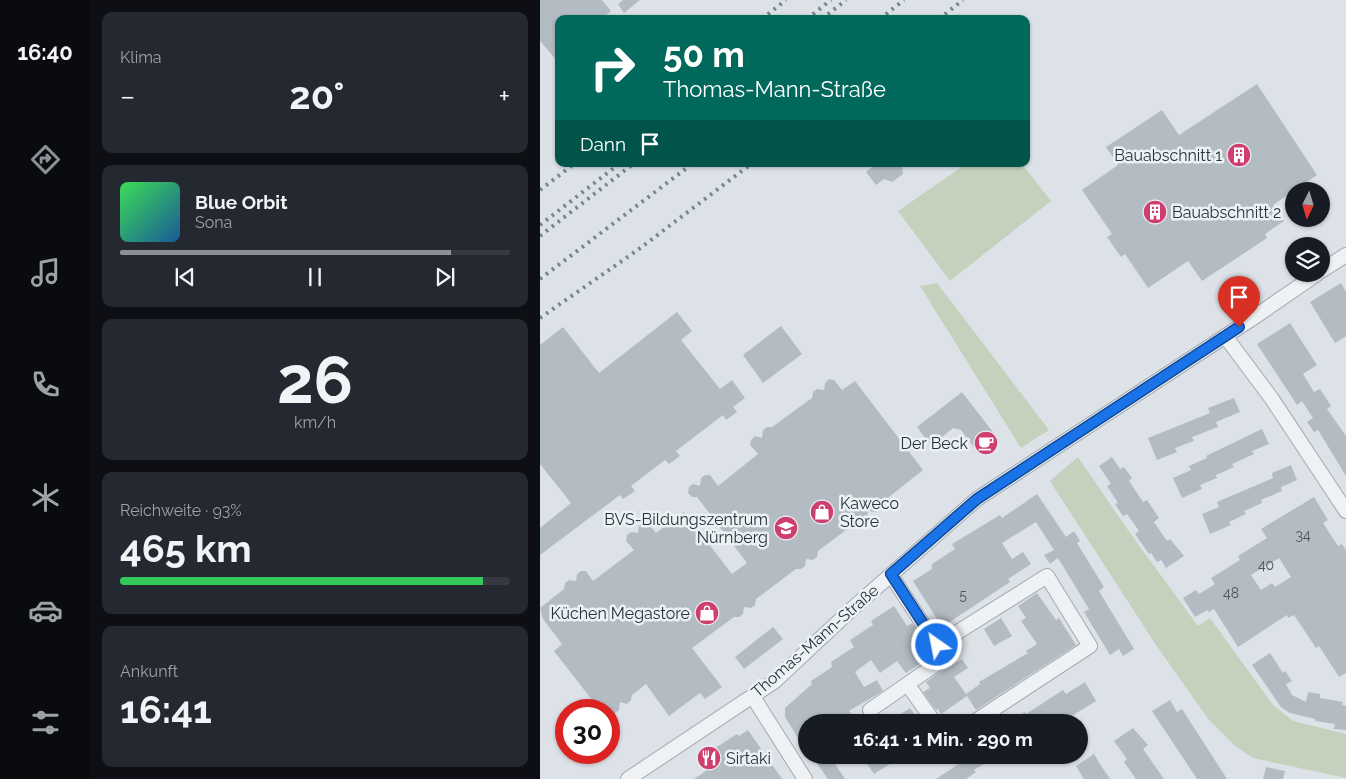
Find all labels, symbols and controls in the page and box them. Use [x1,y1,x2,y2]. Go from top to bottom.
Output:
text: 50 m [663,34,745,75]
icon: right [580,35,645,100]
text: 16:40 [17,39,73,65]
text: Klima [120,48,162,67]
text: 20° [289,73,344,118]
text: Thomas-Mann-Straße [663,76,886,102]
text: − [120,80,135,113]
text: + [498,80,510,113]
icon: arrive [636,130,664,158]
text: Dann [580,133,626,155]
icon: directions [28,142,63,177]
building icon: Bauabschnitt 1 [1226,142,1252,168]
place label: Bauabschnitt 1 [1114,146,1222,165]
north arrow [1285,182,1330,228]
map controls [1285,182,1330,282]
text: Blue Orbit [195,191,287,213]
building icon: Bauabschnitt 2 [1142,199,1168,225]
place label: Bauabschnitt 2 [1172,203,1281,222]
text: Sona [195,213,232,232]
button: layers [1285,237,1330,282]
icon: music [28,255,63,290]
icon: previous [171,263,199,291]
icon: pause [301,263,329,291]
icon: next [431,263,459,291]
pin [1218,276,1260,327]
icon: arrive [1225,283,1253,311]
text: 26 [277,342,353,418]
icon: phone [28,367,63,402]
text: km/h [294,413,336,432]
cafe icon: Der Beck [973,430,999,456]
place label: Der Beck [901,434,969,453]
icon: climate [28,480,63,515]
place label: Kaweco Store [840,494,899,531]
shop icon: Kaweco Store [809,499,835,525]
text: Reichweite · 93% [120,501,242,520]
place label: BVS-Bildungszentrum Nürnberg [604,510,768,547]
school or university icon: BVS-Bildungszentrum Nürnberg [773,515,799,541]
text: 465 km [120,526,252,571]
house number: 34 [1295,527,1311,543]
house number: 40 [1258,557,1274,573]
street label: Thomas-Mann-Straße [748,581,882,701]
house number: 48 [1223,585,1239,601]
house number: 5 [959,587,967,603]
icon: car [28,593,63,628]
shop icon: Küchen Megastore [694,600,720,626]
place label: Küchen Megastore [550,604,690,623]
position arrow [910,618,962,670]
text: Ankunft [120,662,178,681]
text: 16:41 [120,687,212,732]
speed limit sign: 30 [555,699,620,764]
icon: filters [28,705,63,740]
text: 16:41 · 1 Min. · 290 m [853,728,1033,750]
restaurant icon: Sirtaki [696,745,722,771]
place label: Sirtaki [726,749,771,768]

